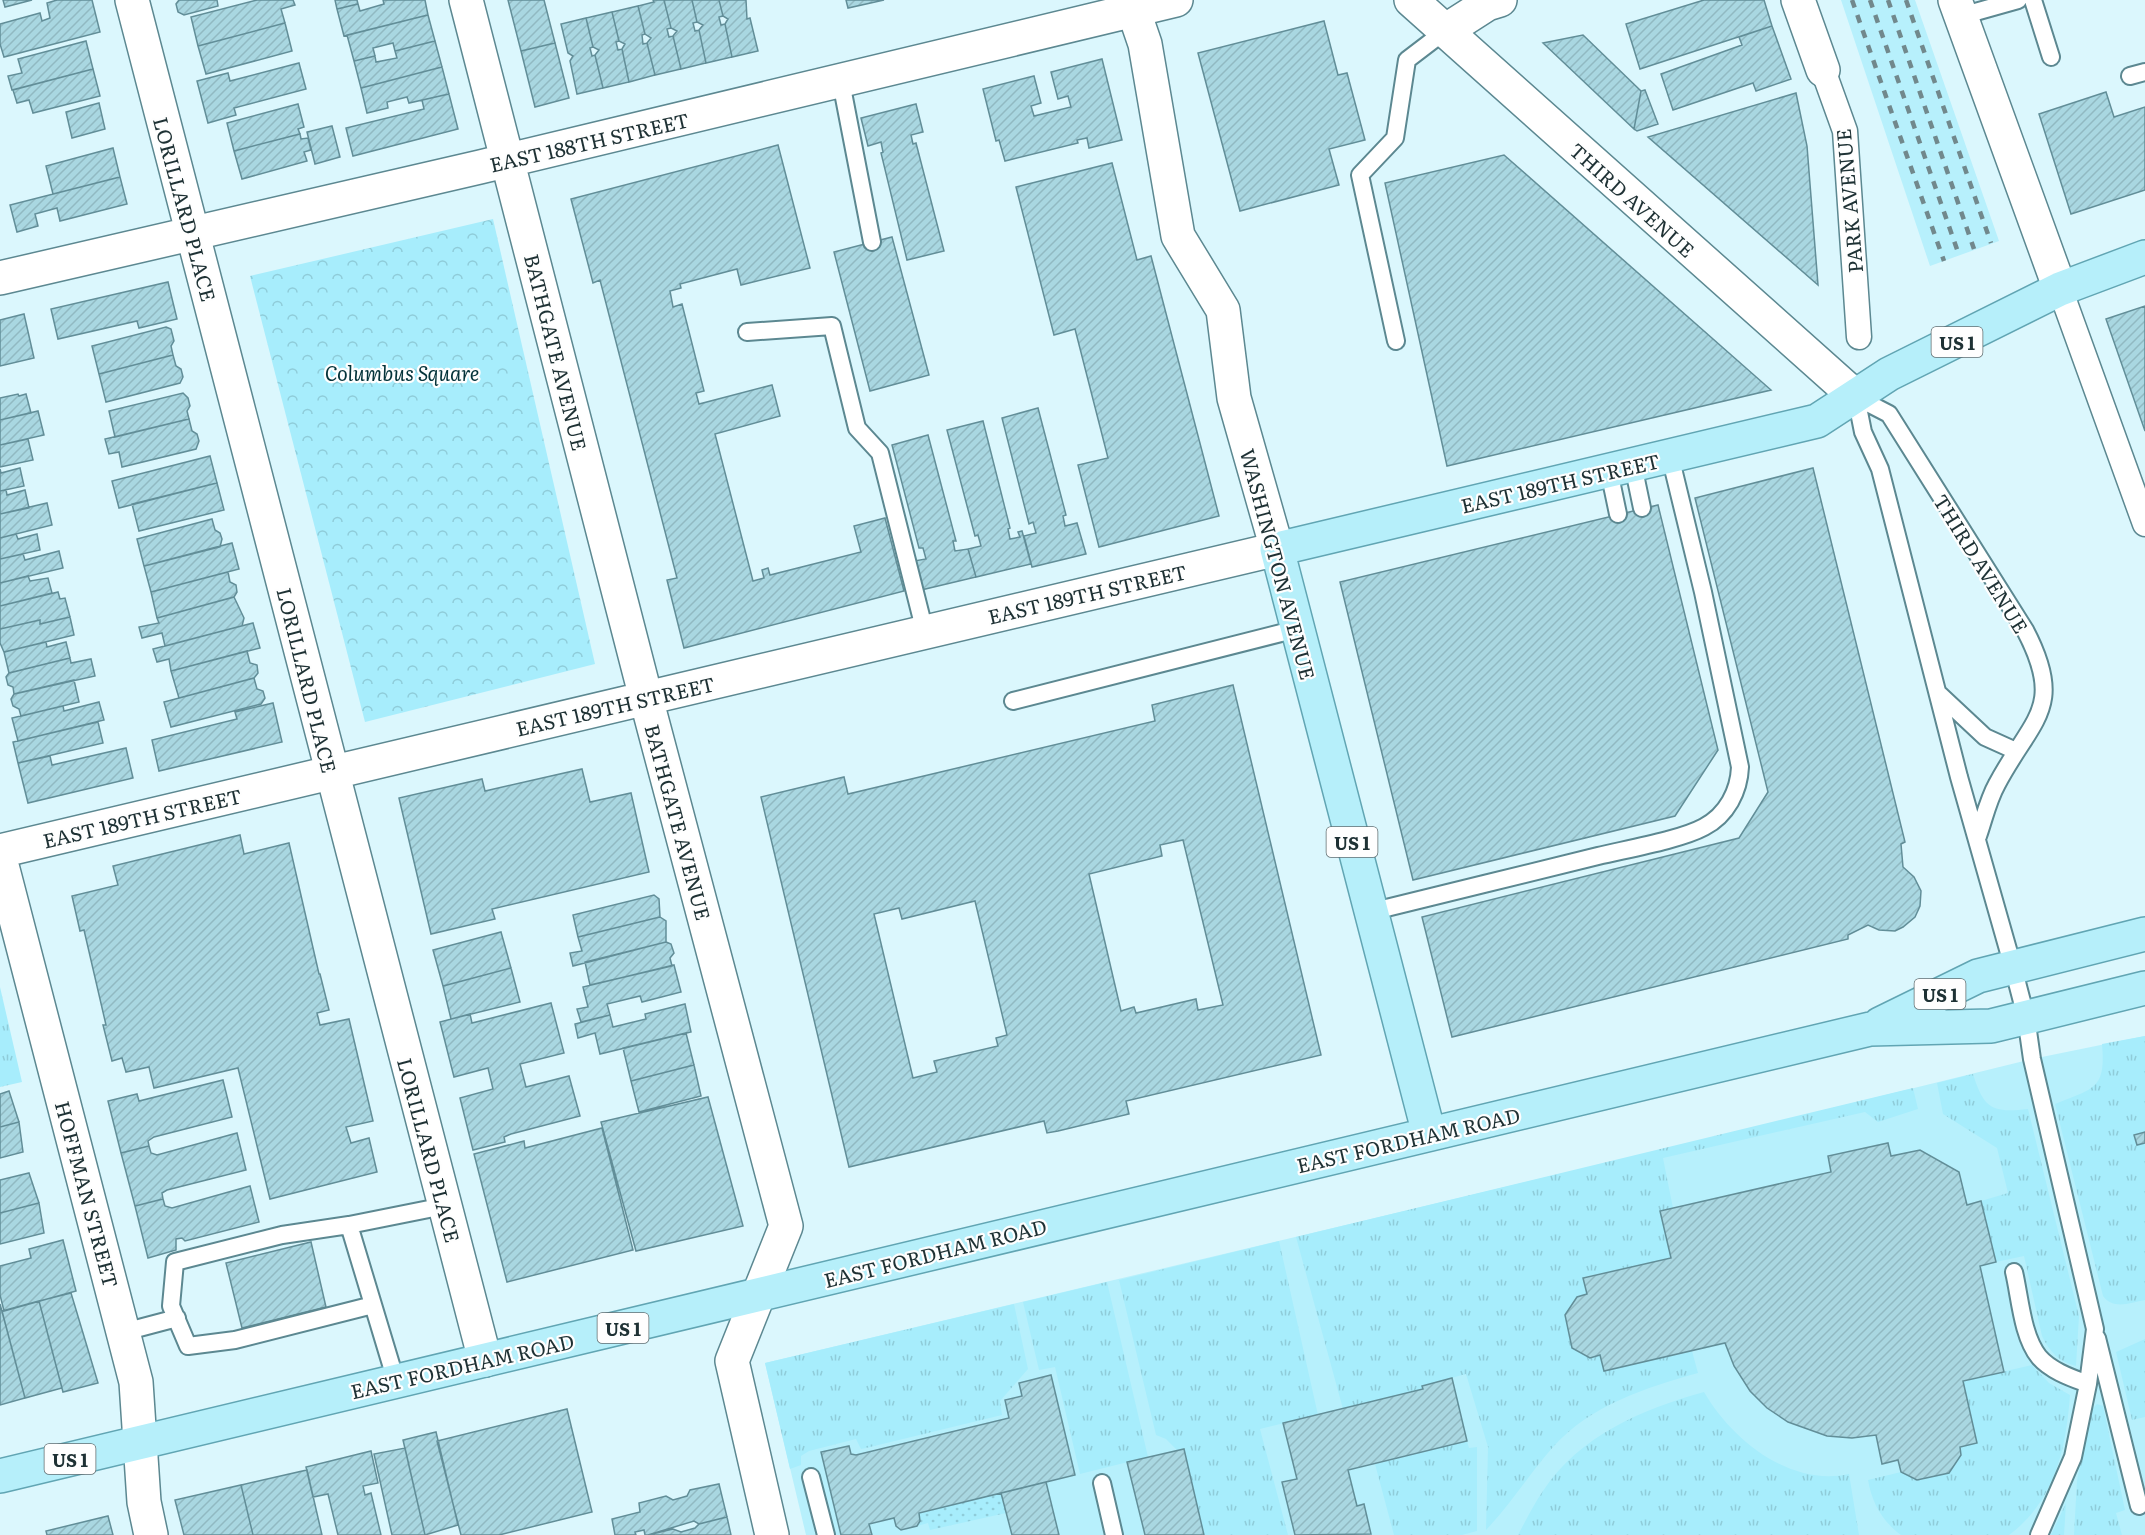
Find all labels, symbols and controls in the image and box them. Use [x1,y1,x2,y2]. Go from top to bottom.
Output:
street label: EAST 188TH STREET [486,103,692,179]
street label: LORILLARD PLACE [147,113,225,305]
street label: PARK AVENUE [1827,128,1869,274]
street label: THIRD AVENUE [1564,135,1702,263]
street label: BATHGATE AVENUE [518,250,596,454]
road number: US 1 [1932,327,1982,357]
park label: Columbus Square [325,357,479,387]
street label: WASHINGTON AVENUE [1234,445,1324,683]
street label: EAST 189TH STREET [1458,445,1662,519]
street label: THIRD AVENUE [1927,488,2037,638]
street label: EAST 189TH STREET [985,556,1189,630]
street label: LORILLARD PLACE [270,584,346,776]
street label: EAST 189TH STREET [513,668,717,742]
street label: BATHGATE AVENUE [638,721,720,923]
street label: EAST 189TH STREET [40,780,244,854]
road number: US 1 [1326,827,1378,857]
road number: US 1 [1914,979,1966,1009]
street label: LORILLARD PLACE [391,1054,469,1246]
street label: HOFFMAN STREET [49,1097,127,1291]
street label: EAST FORDHAM ROAD [1293,1099,1523,1179]
street label: EAST FORDHAM ROAD [821,1210,1049,1294]
road number: US 1 [598,1313,648,1343]
street label: EAST FORDHAM ROAD [347,1325,577,1405]
road number: US 1 [44,1444,96,1474]

